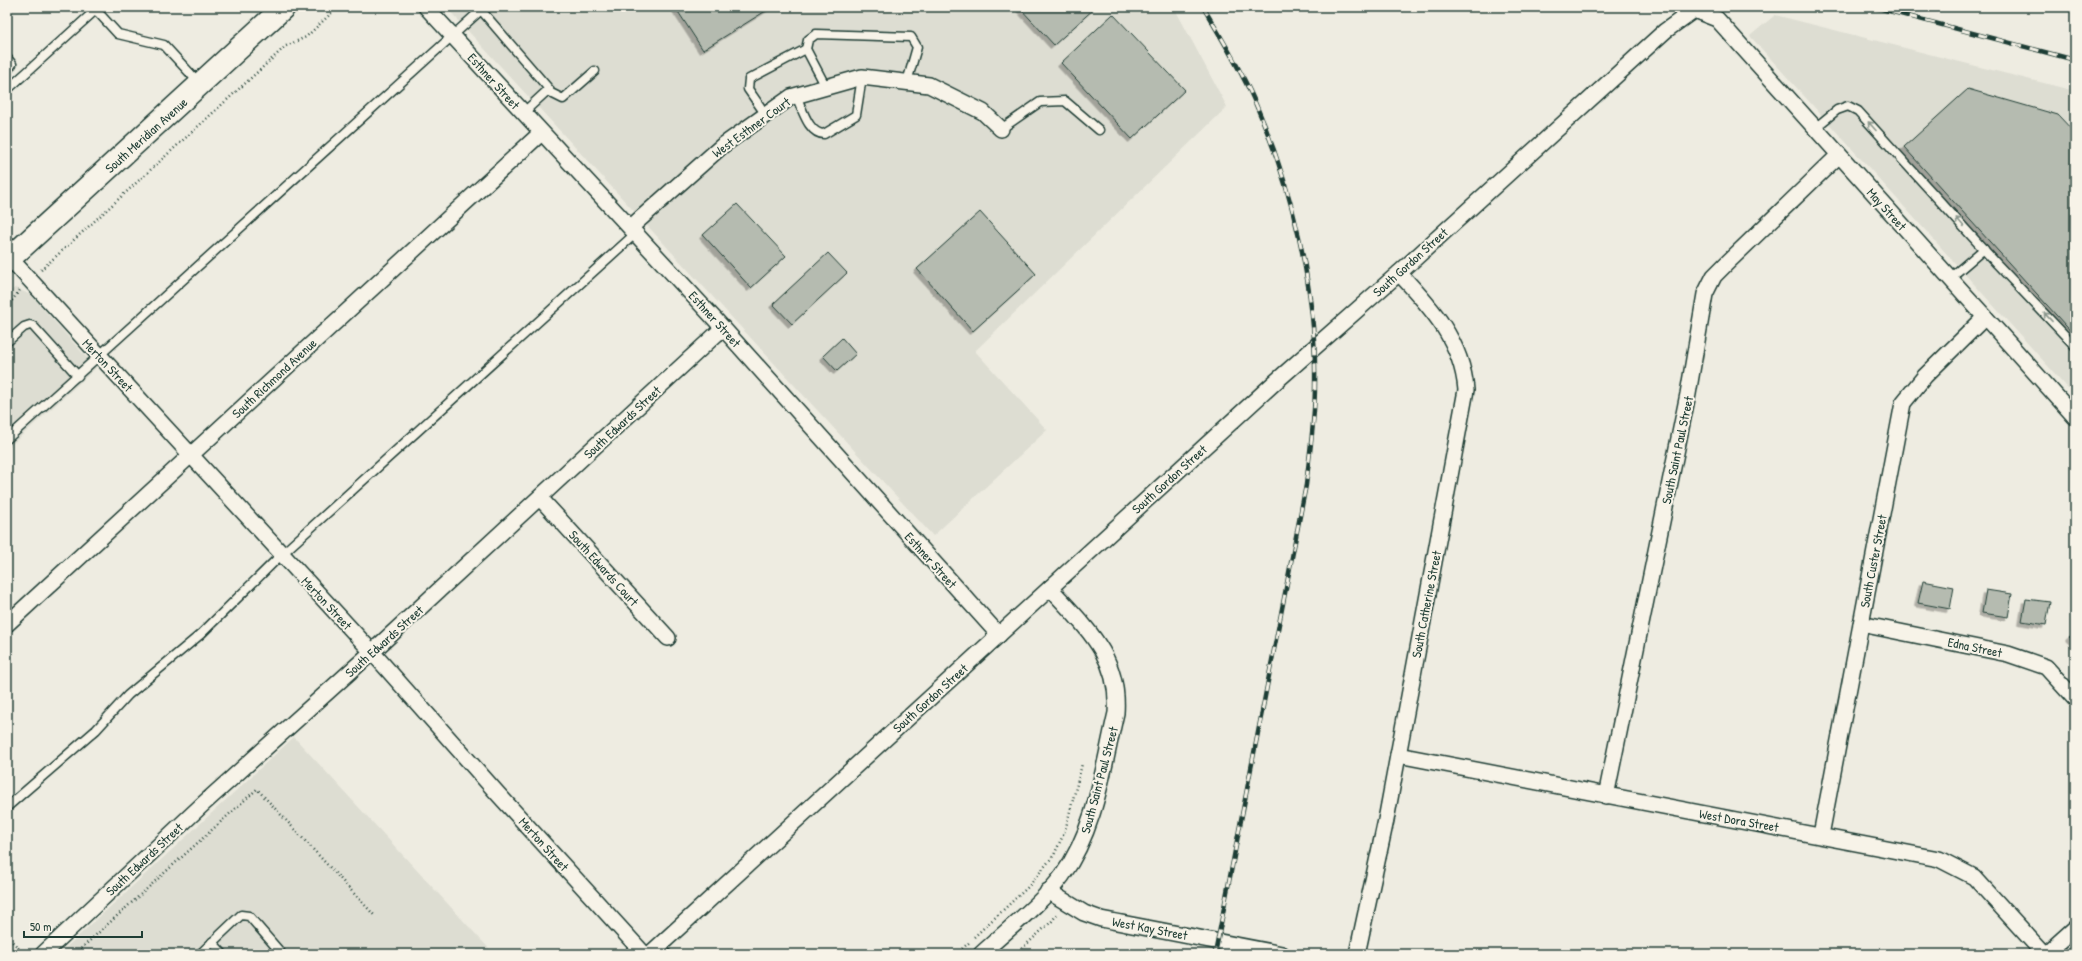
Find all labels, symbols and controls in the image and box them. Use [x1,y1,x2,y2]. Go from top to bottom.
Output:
street label: Esthner Street [464,49,524,113]
street label: West Esthner Court [708,92,794,161]
street label: South Meridian Avenue [101,93,191,177]
one-way arrow [1868,121,1877,131]
street label: May Street [1863,184,1911,235]
one-way arrow [1955,217,1964,227]
street label: South Gordon Street [1369,223,1452,301]
street label: Esthner Street [685,287,745,351]
one-way arrow [2044,312,2053,322]
street label: Merton Street [79,334,138,396]
street label: South Richmond Avenue [228,334,320,422]
street label: South Edwards Street [579,381,665,463]
street label: South Saint Paul Street [1657,394,1697,506]
street label: South Gordon Street [1128,440,1211,518]
street label: South Custer Street [1855,512,1891,609]
street label: South Edwards Court [565,526,643,610]
street label: Esthner Street [901,528,961,592]
street label: South Catherine Street [1407,548,1445,659]
street label: Merton Street [298,572,357,634]
street label: South Edwards Street [341,601,427,681]
street label: Edna Street [1946,632,2004,662]
street label: South Gordon Street [889,659,972,737]
street label: South Saint Paul Street [1076,724,1122,835]
street label: West Dora Street [1698,804,1781,836]
street label: Merton Street [515,813,573,875]
street label: South Edwards Street [101,818,187,900]
street label: West Kay Street [1111,912,1190,944]
scale bar [24,913,142,939]
text: 50 m [30,918,51,935]

